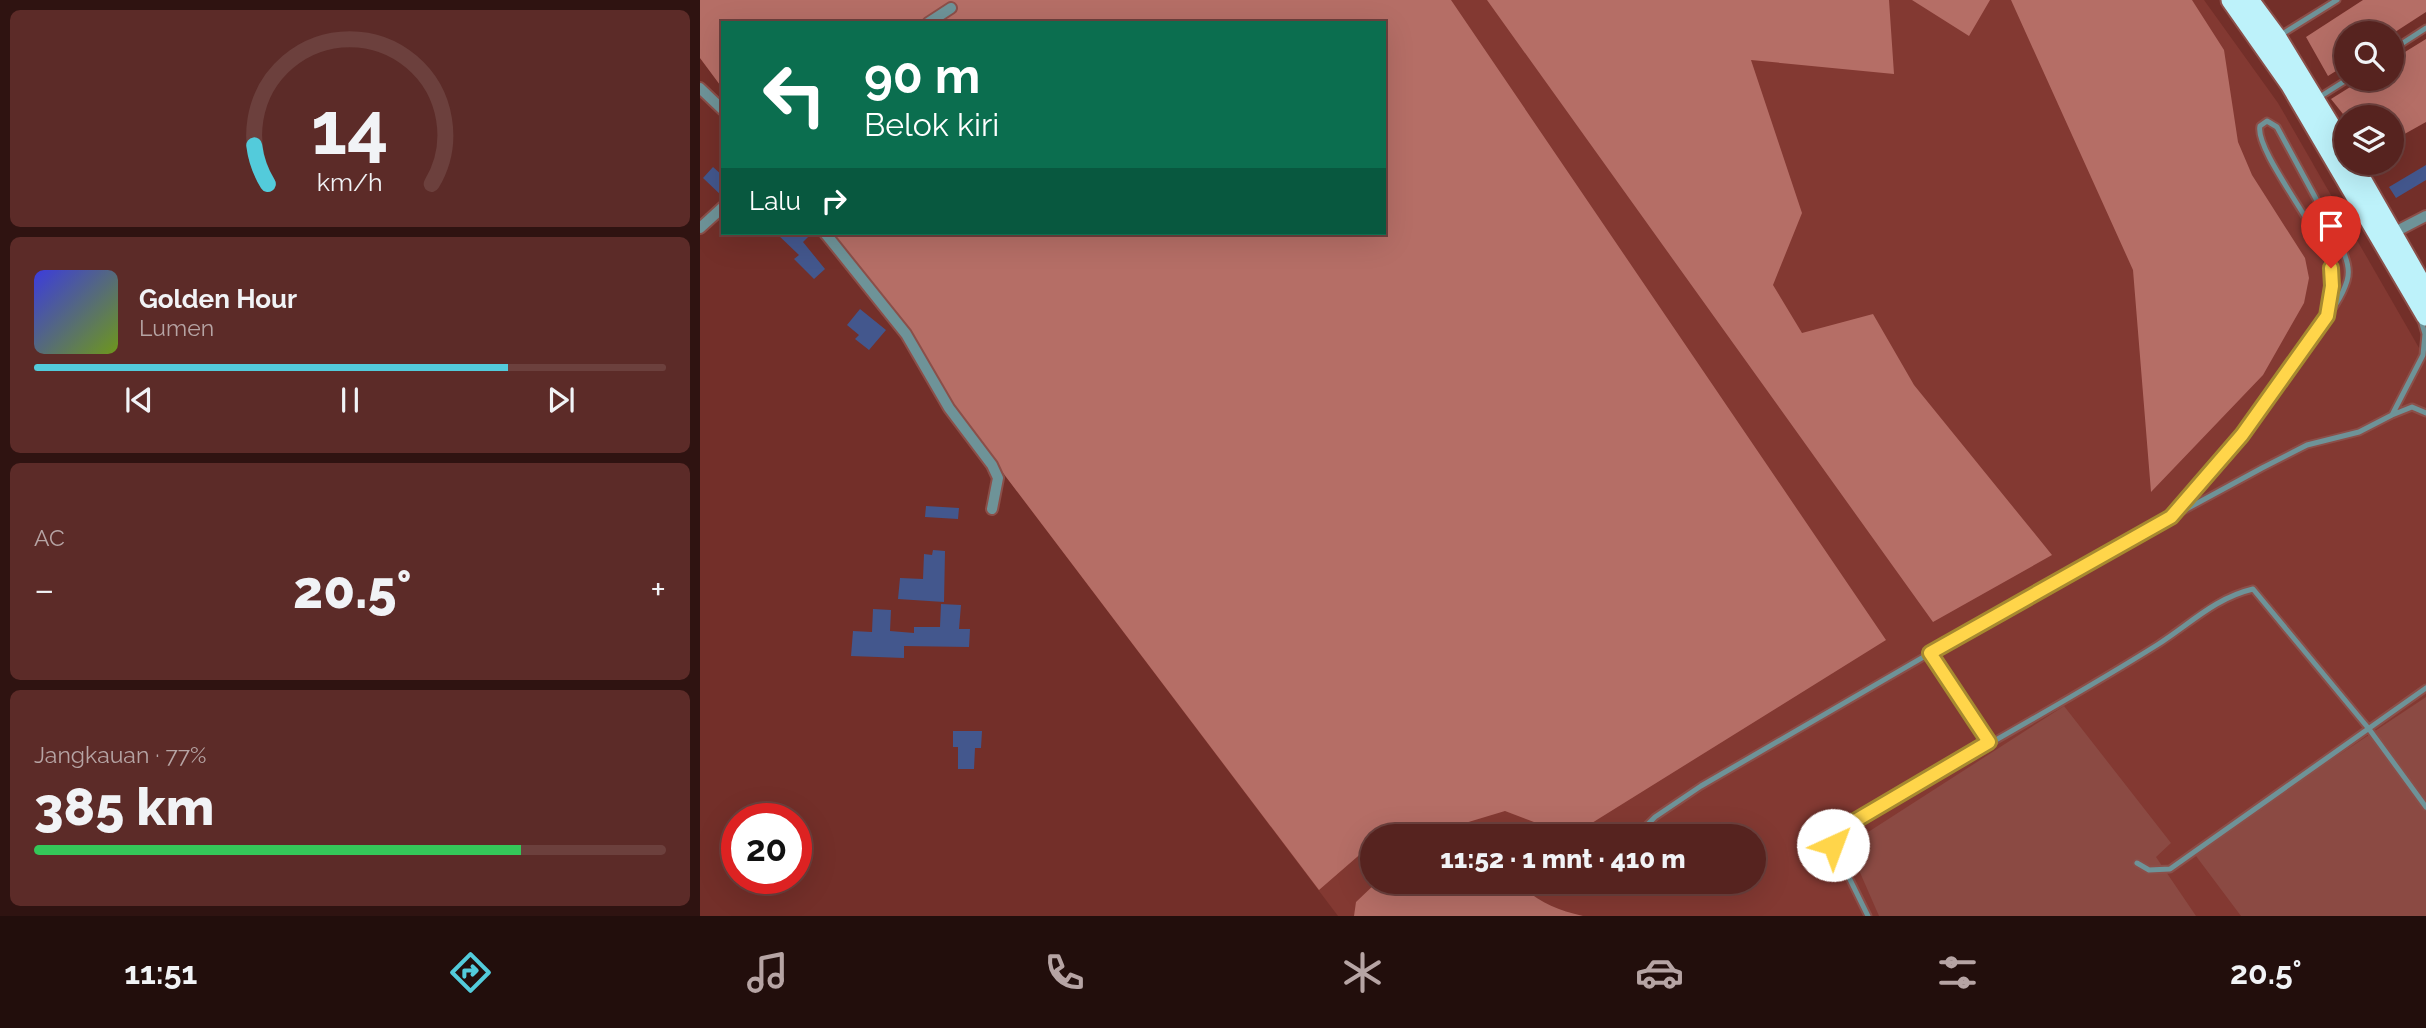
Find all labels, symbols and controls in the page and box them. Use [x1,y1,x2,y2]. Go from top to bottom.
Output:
map controls [2334,21,2404,175]
button: search [2334,21,2404,91]
text: 90 m [864,47,980,104]
icon: left [749,49,840,140]
text: 14 [311,87,389,172]
button: layers [2334,105,2404,175]
text: Belok kiri [864,106,999,143]
text: km/h [317,167,383,197]
icon: right [815,182,853,220]
text: Lalu [749,186,801,216]
pin [2301,196,2361,268]
icon: arrive [2312,207,2350,245]
text: Golden Hour [139,284,297,314]
text: Lumen [139,314,214,341]
icon: previous [120,381,158,419]
icon: pause [331,381,369,419]
icon: next [542,381,580,419]
text: AC [34,524,65,551]
text: 20.5° [293,559,412,620]
text: − [34,567,54,612]
text: + [650,567,666,612]
text: Jangkauan · 77% [34,741,206,768]
text: 385 km [34,776,215,837]
speed limit sign: 20 [721,803,812,894]
position arrow [1796,808,1870,882]
text: 11:52 · 1 mnt · 410 m [1440,844,1686,874]
icon: directions [446,948,495,997]
icon: music [743,948,792,997]
icon: phone [1040,948,1089,997]
icon: climate [1338,948,1387,997]
icon: car [1635,948,1684,997]
icon: filters [1933,948,1982,997]
text: 11:51 [124,954,197,991]
text: 20.5° [2230,954,2302,991]

